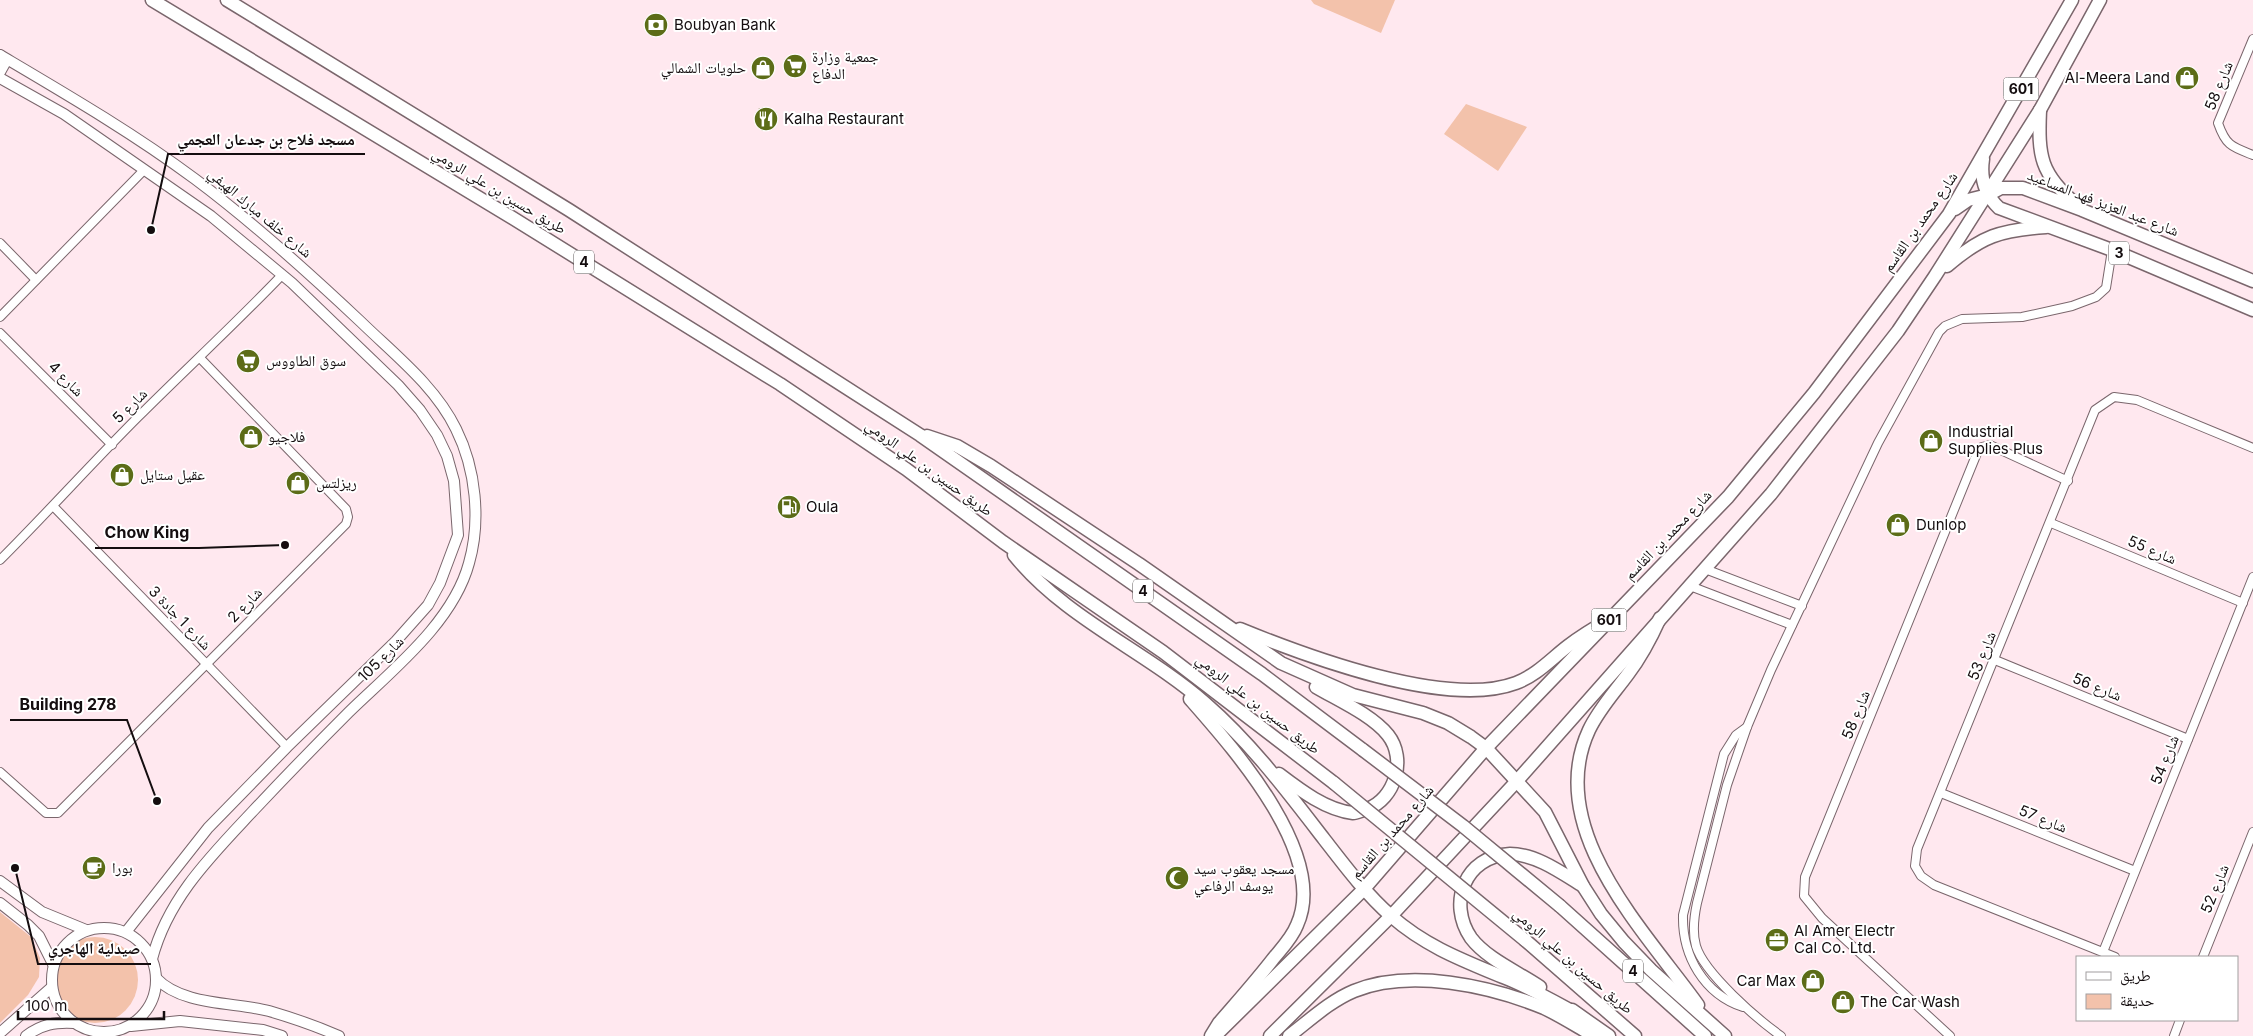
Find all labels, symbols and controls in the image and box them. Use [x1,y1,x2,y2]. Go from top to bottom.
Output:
bank icon: Boubyan Bank [643,12,669,38]
place label: Boubyan Bank [674,15,777,34]
place label: جمعية وزارة الدفاع [812,47,879,84]
supermarket icon: جمعية وزارة الدفاع [782,53,808,79]
shop icon: حلويات الشمالي [750,55,776,81]
place label: حلويات الشمالي [661,58,746,80]
street label: شارع 58 [2200,58,2238,113]
shop icon: Al-Meera Land [2174,65,2200,91]
place label: Al-Meera Land [2065,68,2170,87]
road number: 601 [2004,78,2038,100]
restaurant icon: Kalha Restaurant [753,106,779,132]
place label: Kalha Restaurant [784,109,904,128]
callout: مسجد فلاح بن جدعان العجمي [168,123,365,154]
text: مسجد فلاح بن جدعان العجمي [177,129,355,152]
street label: طريق حسين بن علي الرومي [427,143,570,240]
street label: شارع خلف مبارك الهيفي [203,164,316,264]
street label: شارع عبد العزيز فهد المساعيد [2024,165,2182,241]
street label: شارع محمد بن القاسم [1878,168,1962,276]
road number: 3 [2109,242,2129,264]
road number: 4 [574,250,594,274]
supermarket icon: سوق الطاووس [235,348,261,374]
place label: سوق الطاووس [266,351,346,371]
street label: شارع 4 [44,357,88,401]
street label: شارع 5 [108,384,152,428]
street label: طريق حسين بن علي الرومي [860,415,997,522]
place label: Industrial Supplies Plus [1948,422,2043,458]
shop icon: فلاجيو [238,424,264,450]
place label: فلاجيو [268,427,305,446]
shop icon: Industrial Supplies Plus [1918,428,1944,454]
shop icon: عقيل ستايل [109,462,135,488]
place label: عقيل ستايل [140,465,205,485]
shop icon: ريزلتس [285,470,311,496]
place label: ريزلتس [316,473,357,493]
street label: شارع محمد بن القاسم [1620,485,1716,585]
fuel station icon: Oula [776,494,802,520]
place label: Oula [806,497,838,516]
shop icon: Dunlop [1885,512,1911,538]
place label: Dunlop [1916,515,1966,534]
callout: Chow King [95,517,199,548]
text: Chow King [105,522,189,542]
street label: شارع 55 [2125,531,2179,569]
road number: 4 [1133,580,1153,602]
street label: شارع 1 جادة 3 [144,581,216,655]
street label: شارع 2 [223,583,267,627]
road number: 601 [1592,608,1626,632]
street label: شارع 53 [1963,628,2001,683]
street label: شارع 105 [354,632,408,686]
street label: طريق حسين بن علي الرومي [1191,649,1324,760]
street label: شارع 56 [2070,668,2125,706]
street label: شارع 58 [1837,687,1875,742]
callout: Building 278 [10,689,127,720]
text: Building 278 [19,694,117,714]
street label: شارع 54 [2146,732,2184,788]
street label: شارع محمد بن القاسم [1346,781,1438,883]
street label: شارع 57 [2016,800,2070,838]
cafe icon: بورا [81,855,107,881]
place label: بورا [112,858,133,877]
place label: مسجد يعقوب سيد يوسف الرفاعي [1194,859,1295,898]
street label: شارع 52 [2196,861,2234,916]
mosque icon: مسجد يعقوب سيد يوسف الرفاعي [1164,865,1190,891]
street label: طريق حسين بن علي الرومي [1508,903,1637,1020]
place label: Al Amer Electr Cal Co. Ltd. [1794,921,1895,957]
office icon: Al Amer Electr Cal Co. Ltd. [1764,927,1790,953]
callout: صيدلية الهاجري [38,933,151,964]
text: صيدلية الهاجري [48,938,140,961]
legend [2076,956,2238,1021]
road number: 4 [1623,959,1643,982]
text: طريق [2120,966,2151,986]
shop icon: Car Max [1800,968,1826,994]
place label: Car Max [1737,971,1796,990]
scale bar [18,988,164,1020]
shop icon: The Car Wash [1830,989,1856,1015]
text: حديقة [2120,991,2155,1010]
place label: The Car Wash [1860,992,1960,1011]
text: 100 m [25,996,67,1015]

